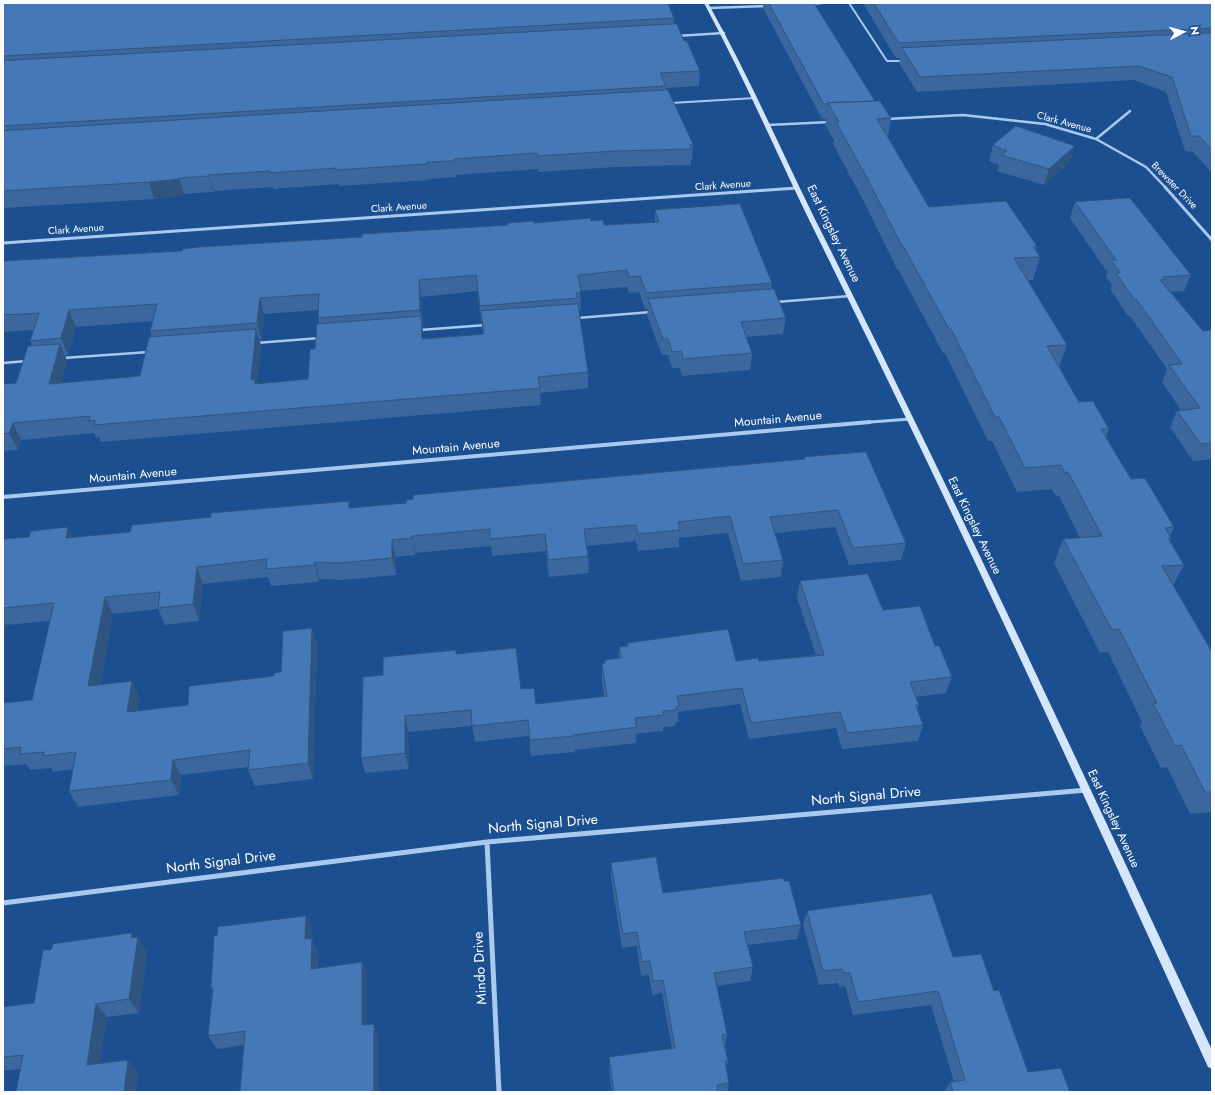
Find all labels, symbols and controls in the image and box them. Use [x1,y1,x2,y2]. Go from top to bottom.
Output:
north arrow [1163,12,1203,52]
text: N [1187,26,1203,36]
street label: Clark Avenue [1035,110,1093,136]
street label: Brewster Drive [1149,160,1199,212]
street label: Clark Avenue [695,178,751,194]
street label: East Kingsley Avenue [803,183,863,285]
street label: Clark Avenue [371,200,427,216]
street label: Clark Avenue [48,222,104,238]
street label: Mountain Avenue [734,409,822,431]
street label: Mountain Avenue [412,437,500,459]
street label: Mountain Avenue [89,465,177,487]
street label: East Kingsley Avenue [944,475,1004,577]
street label: East Kingsley Avenue [1084,768,1142,870]
street label: North Signal Drive [810,784,922,810]
street label: North Signal Drive [487,812,599,838]
street label: North Signal Drive [165,848,277,878]
street label: Mindo Drive [471,931,491,1005]

